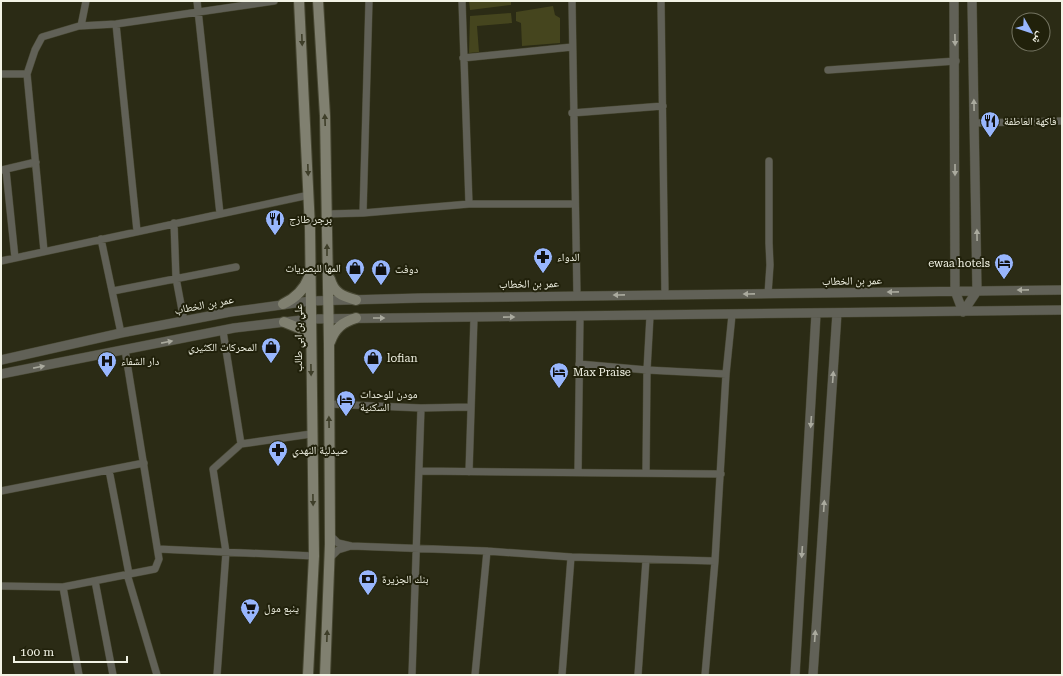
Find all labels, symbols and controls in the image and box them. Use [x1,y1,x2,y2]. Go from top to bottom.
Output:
north arrow [1011,12,1051,52]
text: ش [1029,29,1047,47]
one-way arrow [299,34,306,46]
one-way arrow [952,34,958,47]
one-way arrow [971,98,977,111]
restaurant icon: فاكهة العاطفة [979,110,1001,138]
one-way arrow [322,113,328,126]
place label: فاكهة العاطفة [1004,115,1057,128]
one-way arrow [305,164,311,177]
one-way arrow [952,164,958,177]
restaurant icon: برجر طازج [264,208,286,236]
place label: برجر طازج [289,213,332,226]
one-way arrow [973,229,980,241]
one-way arrow [324,244,331,256]
pharmacy icon: الدواء [532,246,554,274]
place label: الدواء [557,251,580,264]
hotel icon: ewaa hotels [993,252,1015,280]
shop icon: المها للبصريات [344,257,366,285]
place label: ewaa hotels [928,257,990,270]
shop icon: دوفت [370,258,392,286]
place label: المها للبصريات [285,262,341,275]
place label: دوفت [395,263,419,276]
street label: عمر بن الخطاب [822,274,883,288]
street label: عمر بن الخطاب [499,277,560,291]
one-way arrow [1017,287,1029,294]
one-way arrow [886,289,899,295]
one-way arrow [742,291,755,297]
one-way arrow [612,292,625,298]
street label: عمر بن الخطاب [173,293,235,317]
street label: علي بن ابي طالب [292,303,306,372]
one-way arrow [503,314,516,320]
one-way arrow [373,315,386,321]
shop icon: المحركات الكثيري [260,336,282,364]
one-way arrow [161,339,173,345]
place label: المحركات الكثيري [188,341,257,355]
shop icon: lofian [362,347,384,375]
hospital icon: دار الشفاء [96,350,118,378]
place label: lofian [387,352,418,365]
place label: دار الشفاء [121,355,160,368]
hotel icon: Max Praise [548,361,570,389]
one-way arrow [33,363,45,369]
one-way arrow [308,364,314,377]
place label: Max Praise [573,366,631,379]
one-way arrow [829,371,836,383]
place label: مودن للوحدات السكنية [360,388,417,414]
hotel icon: مودن للوحدات السكنية [335,389,357,417]
one-way arrow [326,415,332,428]
one-way arrow [807,416,814,428]
pharmacy icon: صيدلية النهدي [267,439,289,467]
place label: صيدلية النهدي [292,444,348,458]
one-way arrow [310,494,316,507]
one-way arrow [820,500,827,512]
one-way arrow [799,546,806,558]
bank icon: بنك الجزيرة [357,568,379,596]
place label: بنك الجزيرة [382,573,429,586]
supermarket icon: ينبع مول [239,597,261,625]
place label: ينبع مول [264,602,300,615]
one-way arrow [323,630,330,642]
one-way arrow [812,630,819,642]
scale bar [14,638,127,664]
text: 100 m [20,645,54,659]

